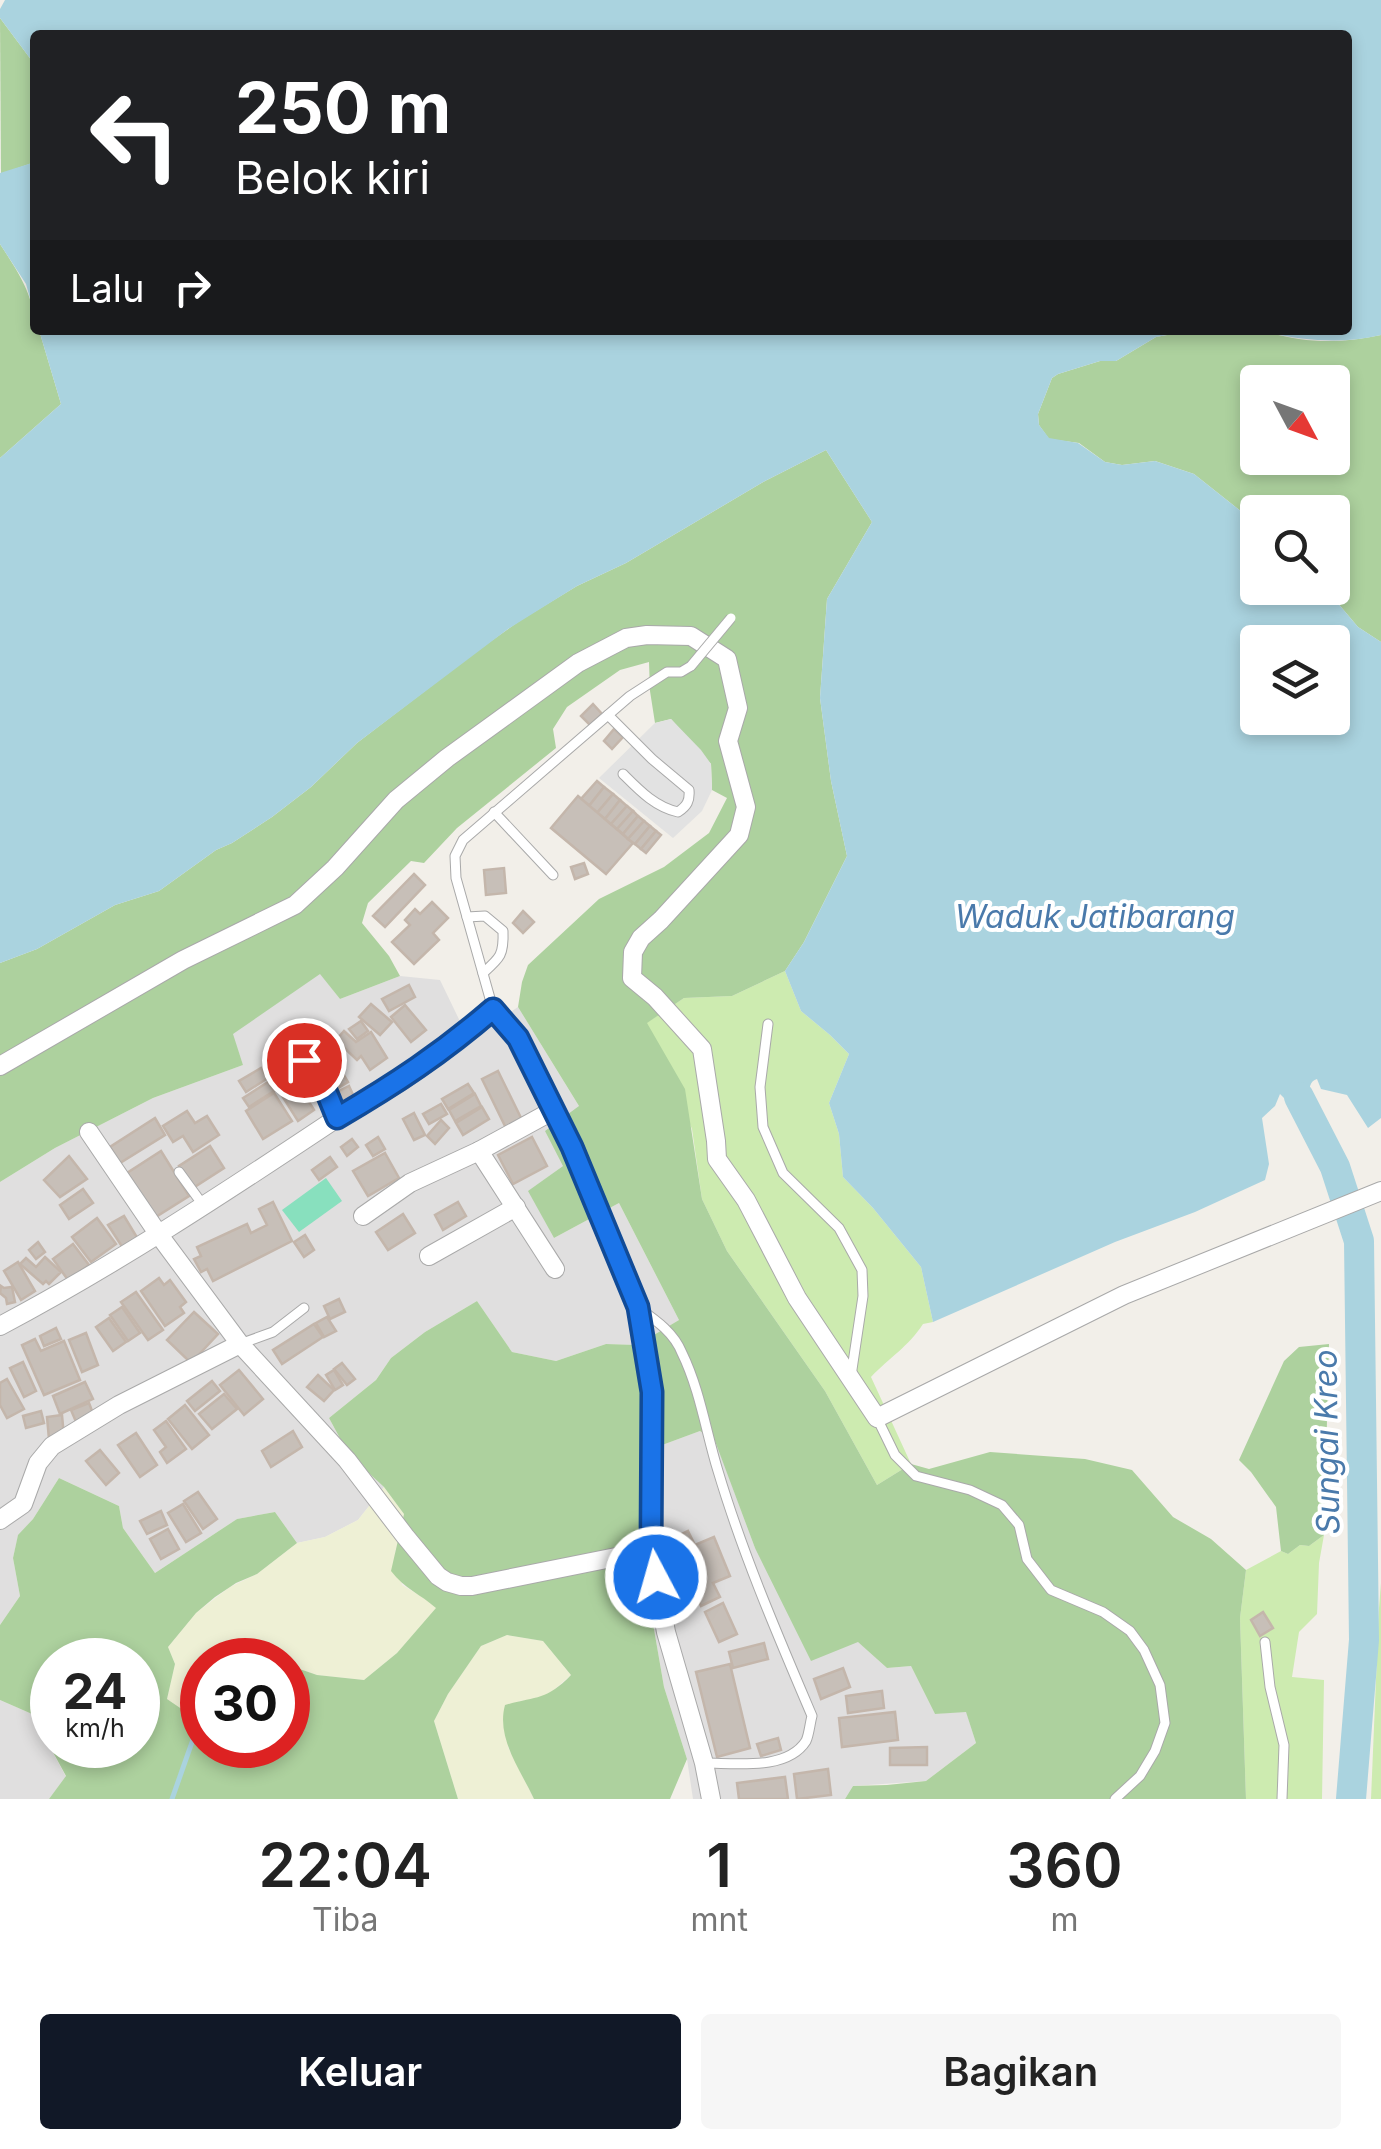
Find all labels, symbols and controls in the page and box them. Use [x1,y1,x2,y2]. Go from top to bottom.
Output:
text: 250 m [235,65,452,150]
icon: left [70,70,200,200]
text: Belok kiri [235,150,430,205]
icon: right [165,260,220,315]
text: Lalu [70,265,145,311]
north arrow [1240,365,1350,475]
map controls [1240,365,1350,735]
button: search [1240,495,1350,605]
button: layers [1240,625,1350,735]
water label: Waduk Jatibarang [955,897,1235,936]
pin [262,1018,347,1103]
icon: arrive [277,1033,332,1088]
water label: Sungai Kreo [1305,1349,1348,1535]
position arrow [604,1525,708,1629]
speed limit sign: 30 [180,1638,310,1768]
text: 24 [63,1661,127,1721]
text: km/h [65,1713,125,1743]
text: 22:04 [259,1829,432,1901]
text: 1 [706,1829,732,1901]
text: 360 [1006,1829,1122,1901]
text: Tiba [312,1900,378,1939]
text: mnt [690,1900,748,1939]
text: m [1050,1900,1078,1939]
button: Keluar [40,2014,681,2129]
button: Bagikan [701,2014,1341,2129]

